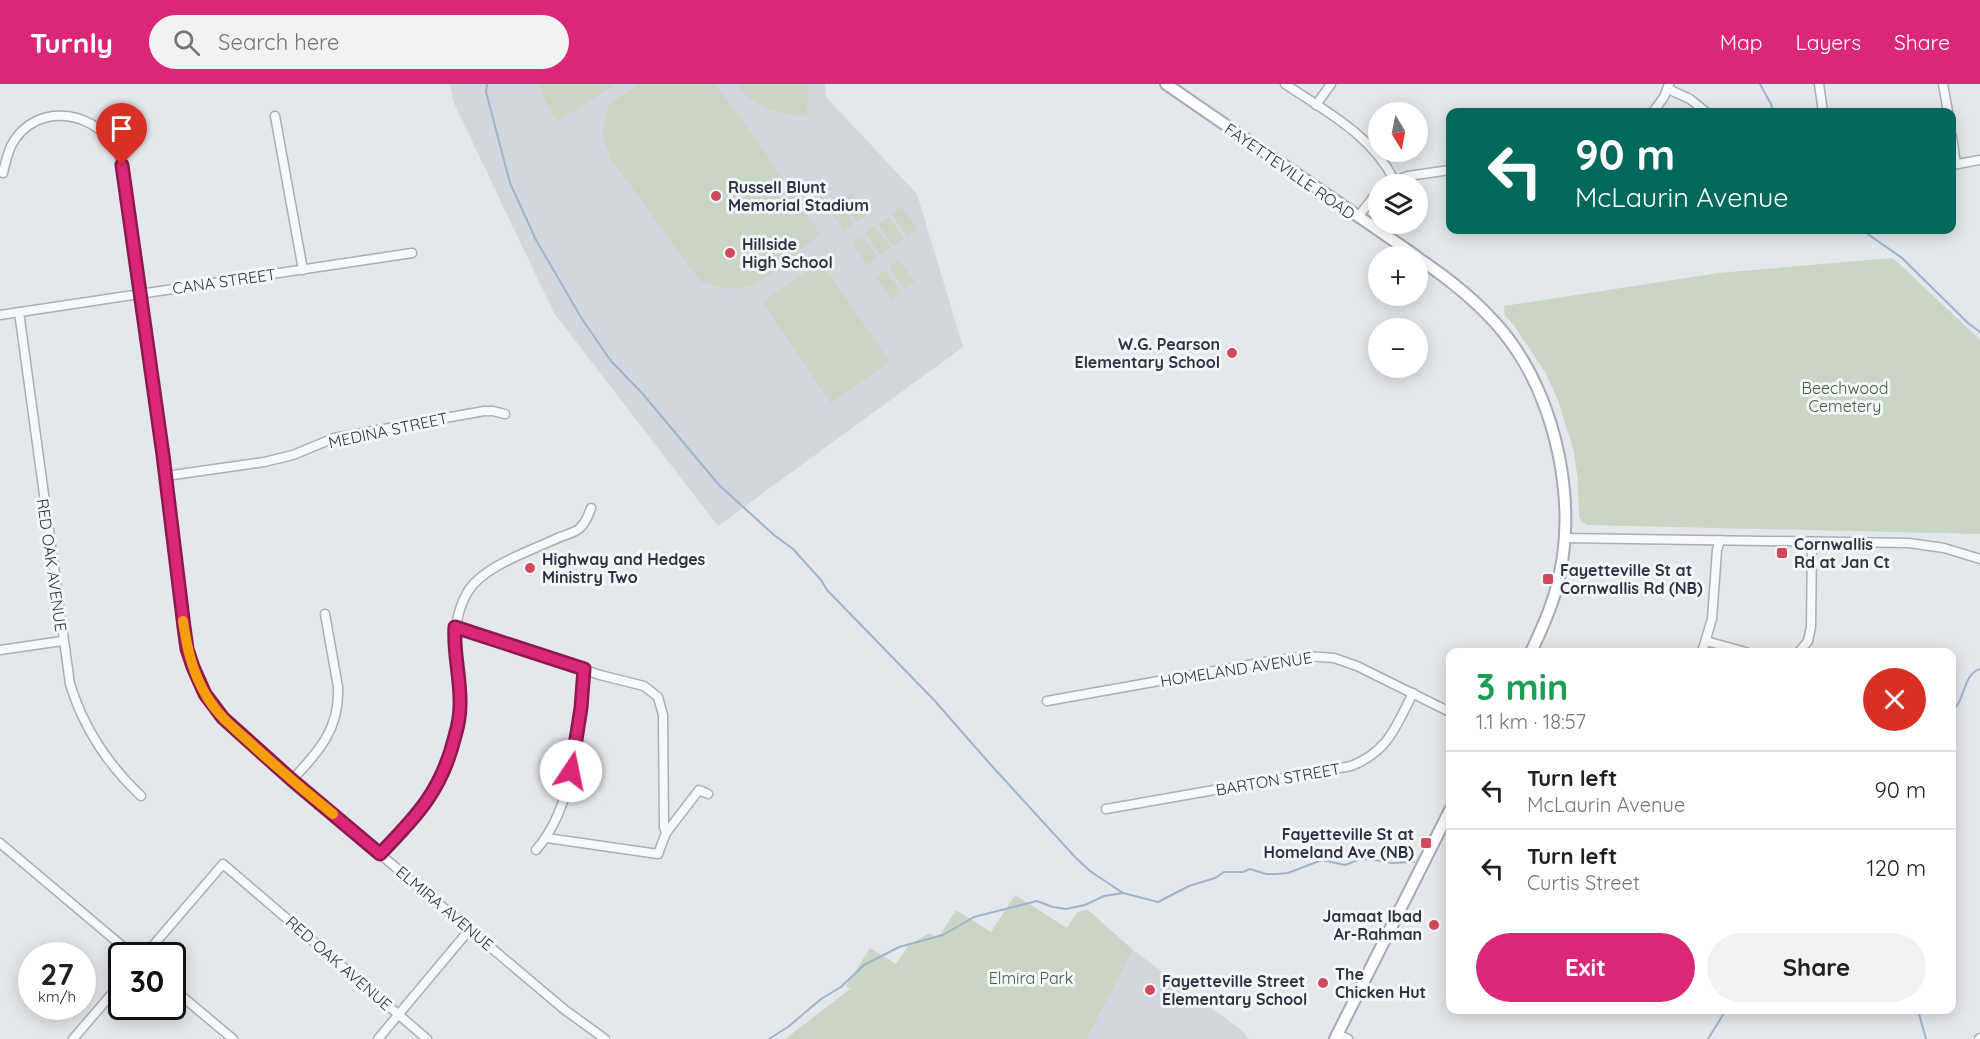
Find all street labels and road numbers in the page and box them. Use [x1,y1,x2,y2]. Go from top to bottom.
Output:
street label: FAYETTEVILLE ROAD [1221,118,1359,224]
street label: CANA STREET [171,264,277,298]
street label: MEDINA STREET [327,408,450,452]
street label: RED OAK AVENUE [33,497,71,633]
street label: HOMELAND AVENUE [1159,647,1313,691]
street label: BARTON STREET [1214,758,1342,800]
street label: ELMIRA AVENUE [392,861,498,955]
street label: RED OAK AVENUE [282,911,396,1015]

